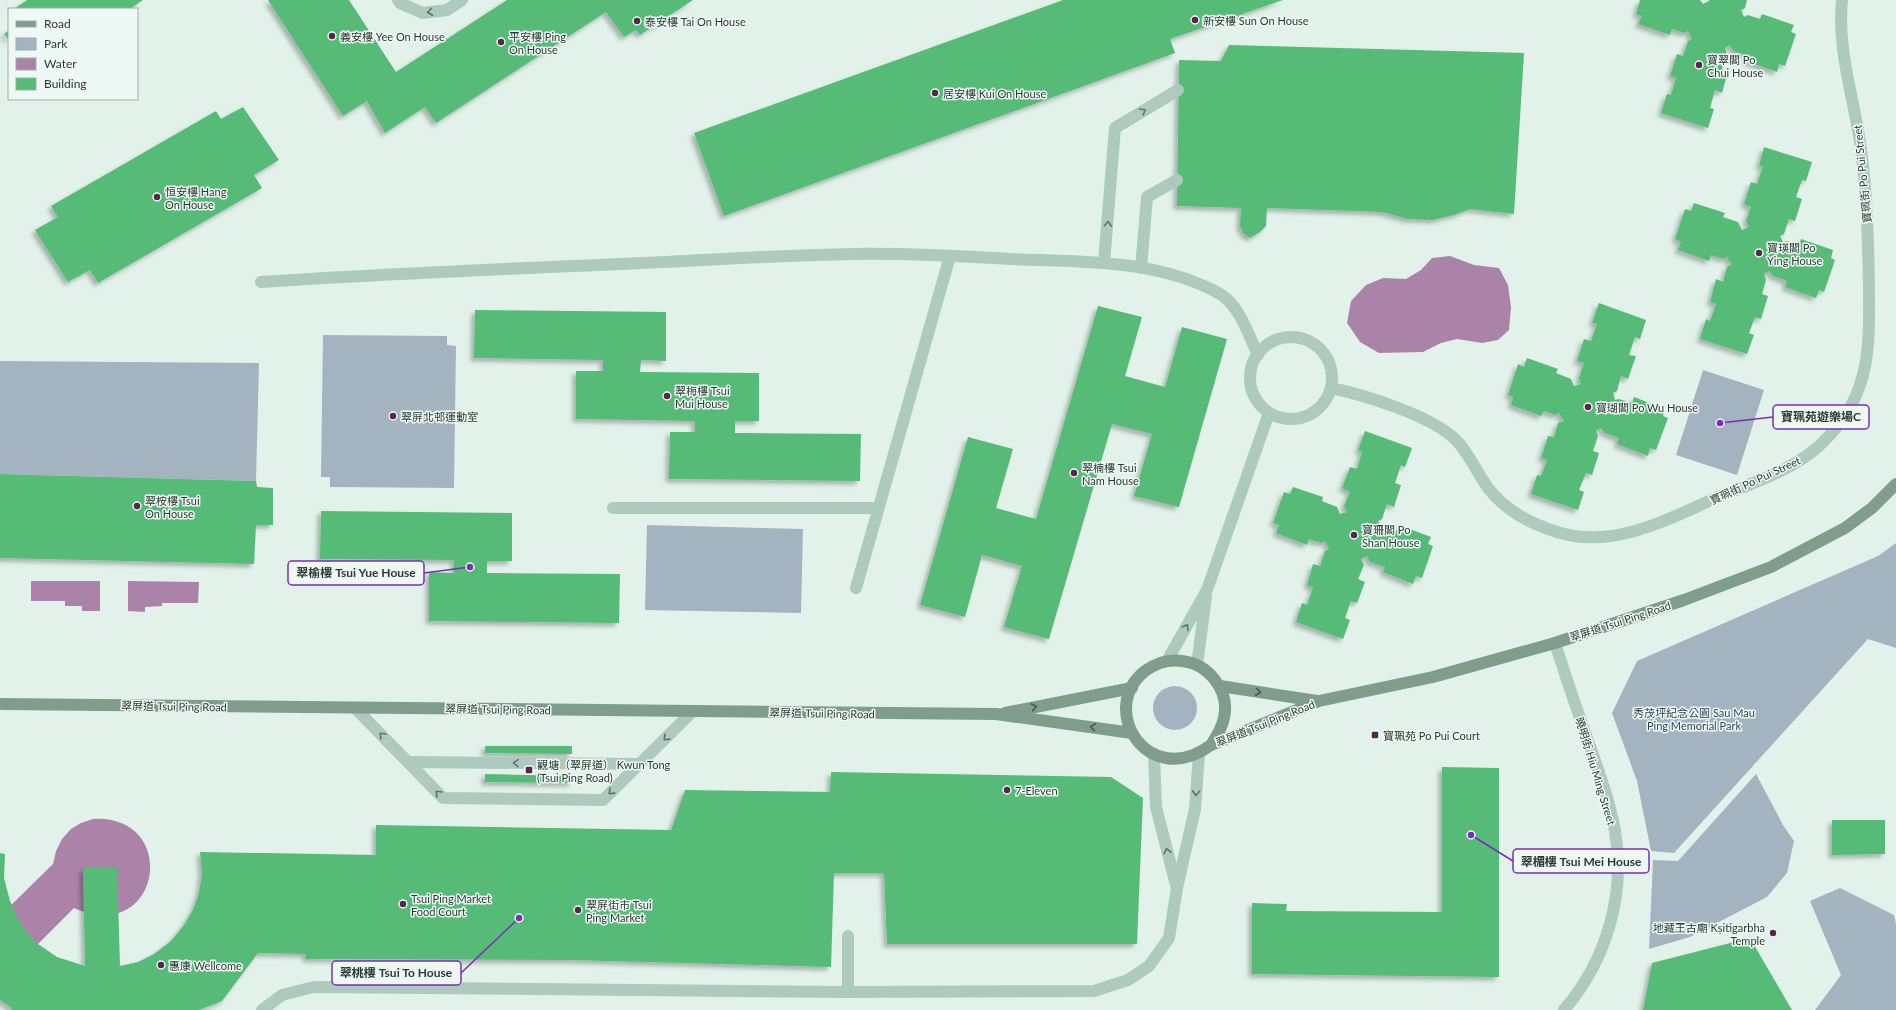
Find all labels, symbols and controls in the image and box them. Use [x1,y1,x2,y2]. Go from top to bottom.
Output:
one-way arrow [427,7,433,16]
legend [8,8,138,100]
place label: 新安樓 Sun On House [1203,14,1309,27]
place label: 泰安樓 Tai On House [645,15,746,28]
marker: 新安樓 Sun On House [1190,15,1200,25]
text: Road [44,16,71,31]
marker: 泰安樓 Tai On House [632,16,642,26]
place label: 義安樓 Yee On House [340,30,445,43]
place label: 平安樓 Ping On House [509,30,566,56]
marker: 義安樓 Yee On House [327,31,337,41]
text: Park [44,36,68,51]
marker: 平安樓 Ping On House [496,37,506,47]
place label: 寶翠閣 Po Chui House [1707,53,1763,79]
text: Water [44,56,77,71]
marker: 寶翠閣 Po Chui House [1694,60,1704,70]
text: Building [44,76,87,91]
place label: 居安樓 Kui On House [943,87,1046,100]
marker: 居安樓 Kui On House [930,88,940,98]
one-way arrow [1139,108,1146,115]
street label: 寶珮街 Po Pui Street [1850,124,1874,224]
place label: 恒安樓 Hang On House [165,185,227,211]
marker: 恒安樓 Hang On House [152,192,162,202]
one-way arrow [1103,221,1112,227]
place label: 寶瑛閣 Po Ying House [1767,241,1823,267]
marker: 寶瑛閣 Po Ying House [1754,248,1764,258]
place label: 翠梅樓 Tsui Mui House [675,384,730,410]
marker: 翠梅樓 Tsui Mui House [662,391,672,401]
place label: 寶瑚閣 Po Wu House [1596,401,1698,414]
marker: 寶瑚閣 Po Wu House [1583,402,1593,412]
callout: 寶珮苑遊樂場C [1773,405,1869,429]
text: 寶珮苑遊樂場C [1781,409,1861,424]
place label: 翠屏北邨運動室 [401,410,478,423]
marker: 翠屏北邨運動室 [388,411,398,421]
street label: 寶珮街 Po Pui Street [1708,453,1802,507]
place label: 翠楠樓 Tsui Nam House [1082,461,1139,487]
marker: 翠楠樓 Tsui Nam House [1069,468,1079,478]
place label: 翠桉樓 Tsui On House [145,494,200,520]
marker: 翠桉樓 Tsui On House [132,501,142,511]
place label: 寶珊閣 Po Shan House [1362,523,1420,549]
marker: 寶珊閣 Po Shan House [1349,530,1359,540]
callout: 翠榆樓 Tsui Yue House [288,561,424,585]
text: 翠榆樓 Tsui Yue House [296,565,416,580]
street label: 翠屏道 Tsui Ping Road [1568,598,1672,644]
one-way arrow [1182,624,1189,631]
one-way arrow [1255,687,1261,696]
street label: 翠屏道 Tsui Ping Road [1214,697,1316,749]
street label: 翠屏道 Tsui Ping Road [121,699,227,713]
street label: 翠屏道 Tsui Ping Road [445,702,551,716]
one-way arrow [1031,703,1037,711]
street label: 翠屏道 Tsui Ping Road [769,706,875,720]
park label: 秀茂坪紀念公園 Sau Mau Ping Memorial Park [1633,706,1755,732]
street label: 曉明街 Hiu Ming Street [1573,715,1619,827]
one-way arrow [1090,723,1096,732]
place label: 寶珮苑 Po Pui Court [1383,729,1480,742]
marker: 寶珮苑 Po Pui Court [1370,730,1380,740]
one-way arrow [379,732,387,740]
one-way arrow [663,733,671,741]
place label: 觀塘（翠屏道） Kwun Tong (Tsui Ping Road) [537,758,671,784]
one-way arrow [513,759,519,767]
marker: 觀塘（翠屏道） Kwun Tong (Tsui Ping Road) [524,765,534,775]
place label: 7-Eleven [1015,784,1058,797]
marker: 7-Eleven [1002,785,1012,795]
one-way arrow [608,787,616,795]
one-way arrow [435,790,443,798]
one-way arrow [1192,790,1201,796]
one-way arrow [1163,847,1172,854]
callout: 翠楣樓 Tsui Mei House [1513,849,1649,873]
text: 翠楣樓 Tsui Mei House [1521,854,1642,869]
place label: Tsui Ping Market Food Court [411,892,491,918]
place label: 翠屏街市 Tsui Ping Market [586,898,652,924]
marker: Tsui Ping Market Food Court [398,899,408,909]
marker: 翠屏街市 Tsui Ping Market [573,905,583,915]
place label: 地藏王古廟 Kṣitigarbha Temple [1653,921,1765,947]
marker: 地藏王古廟 Kṣitigarbha Temple [1768,928,1778,938]
place label: 惠康 Wellcome [169,959,242,972]
marker: 惠康 Wellcome [156,960,166,970]
callout: 翠桃樓 Tsui To House [332,961,461,985]
text: 翠桃樓 Tsui To House [340,965,453,980]

